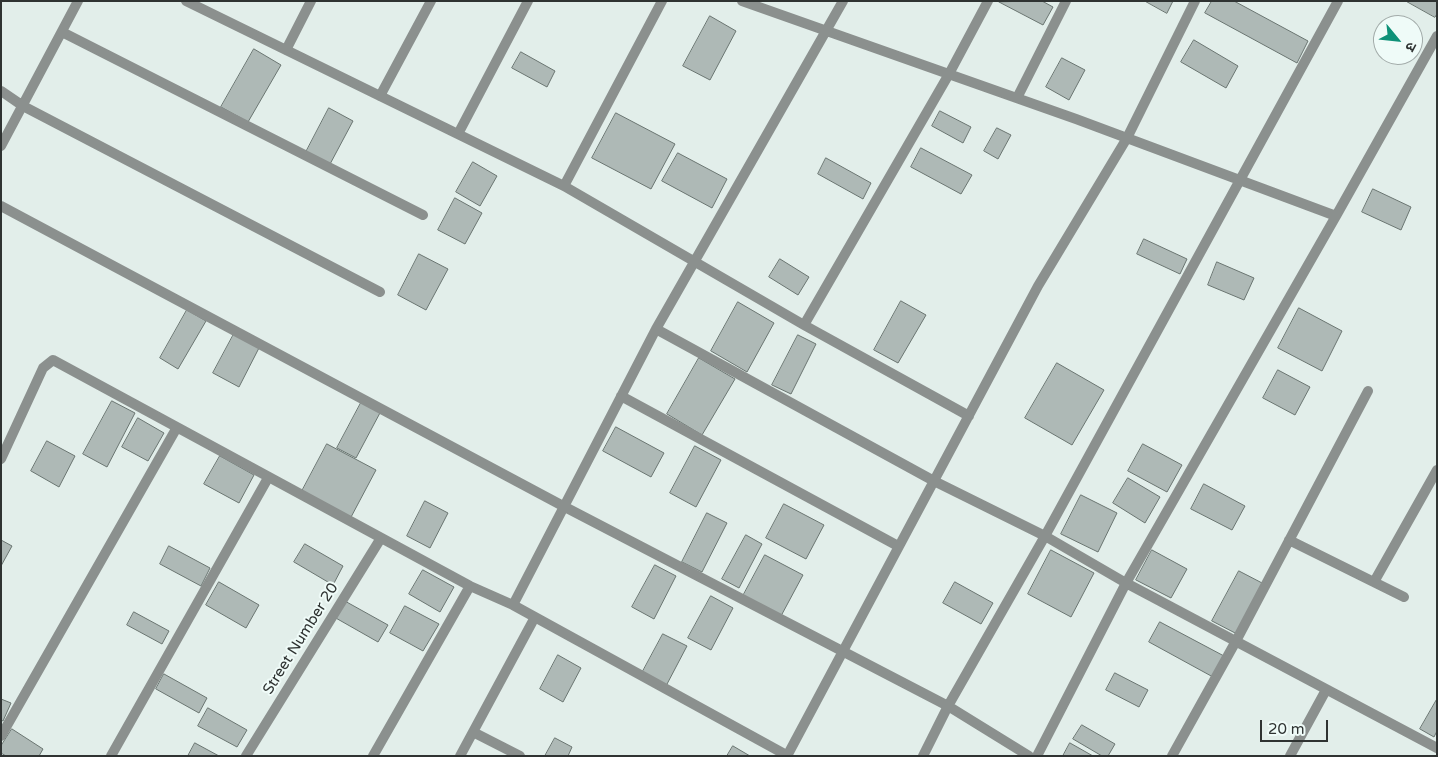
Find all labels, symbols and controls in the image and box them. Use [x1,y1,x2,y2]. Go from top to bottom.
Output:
north arrow [1373,15,1423,65]
text: उ [1401,39,1420,54]
street label: Street Number 20 [259,580,343,698]
scale bar [1263,710,1330,742]
text: 20 m [1268,720,1305,738]

